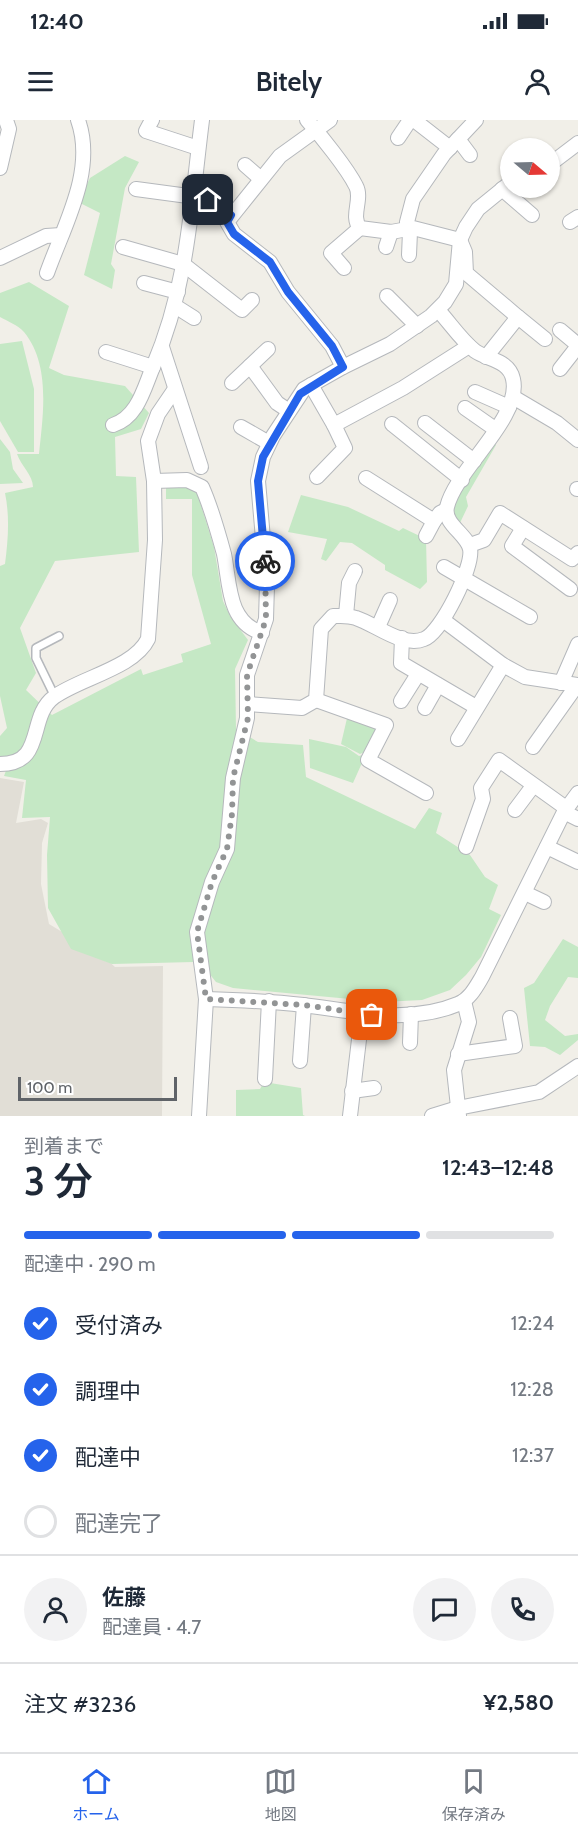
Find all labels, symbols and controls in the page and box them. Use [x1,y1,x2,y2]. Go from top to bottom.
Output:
text: 12:40 [30,8,84,35]
icon: menu [24,65,57,98]
text: Bitely [256,65,322,98]
icon: person [521,65,554,98]
north arrow [500,138,560,198]
map controls [500,138,560,198]
pin [182,174,233,225]
icon: home [191,183,224,216]
courier [235,531,295,591]
icon: bike [249,545,282,578]
pin [346,989,397,1040]
icon: bag [355,998,388,1031]
scale bar [18,1074,177,1102]
text: 100 m [27,1078,72,1097]
text: 到着まで [24,1134,104,1158]
text: 12:43–12:48 [442,1154,554,1181]
text: 3 分 [24,1157,93,1205]
text: 配達中 · 290 m [24,1252,156,1276]
icon: check [24,1307,57,1340]
text: 12:24 [511,1311,554,1335]
text: 受付済み [75,1312,163,1339]
icon: check [24,1373,57,1406]
text: 12:28 [510,1377,554,1401]
text: 調理中 [75,1378,141,1405]
icon: check [24,1439,57,1472]
text: 12:37 [512,1443,554,1467]
text: 配達中 [75,1444,141,1471]
text: 配達完了 [75,1510,163,1537]
button: person [24,1578,87,1641]
button: chat [413,1578,476,1641]
button: phone [491,1578,554,1641]
text: 佐藤 [102,1584,146,1611]
text: 配達員 · 4.7 [102,1615,201,1639]
text: ¥2,580 [483,1689,554,1716]
text: 注文 #3236 [24,1691,136,1718]
tab: ホーム [72,1765,120,1825]
tab: 地図 [264,1765,297,1825]
tab: 保存済み [442,1765,506,1825]

